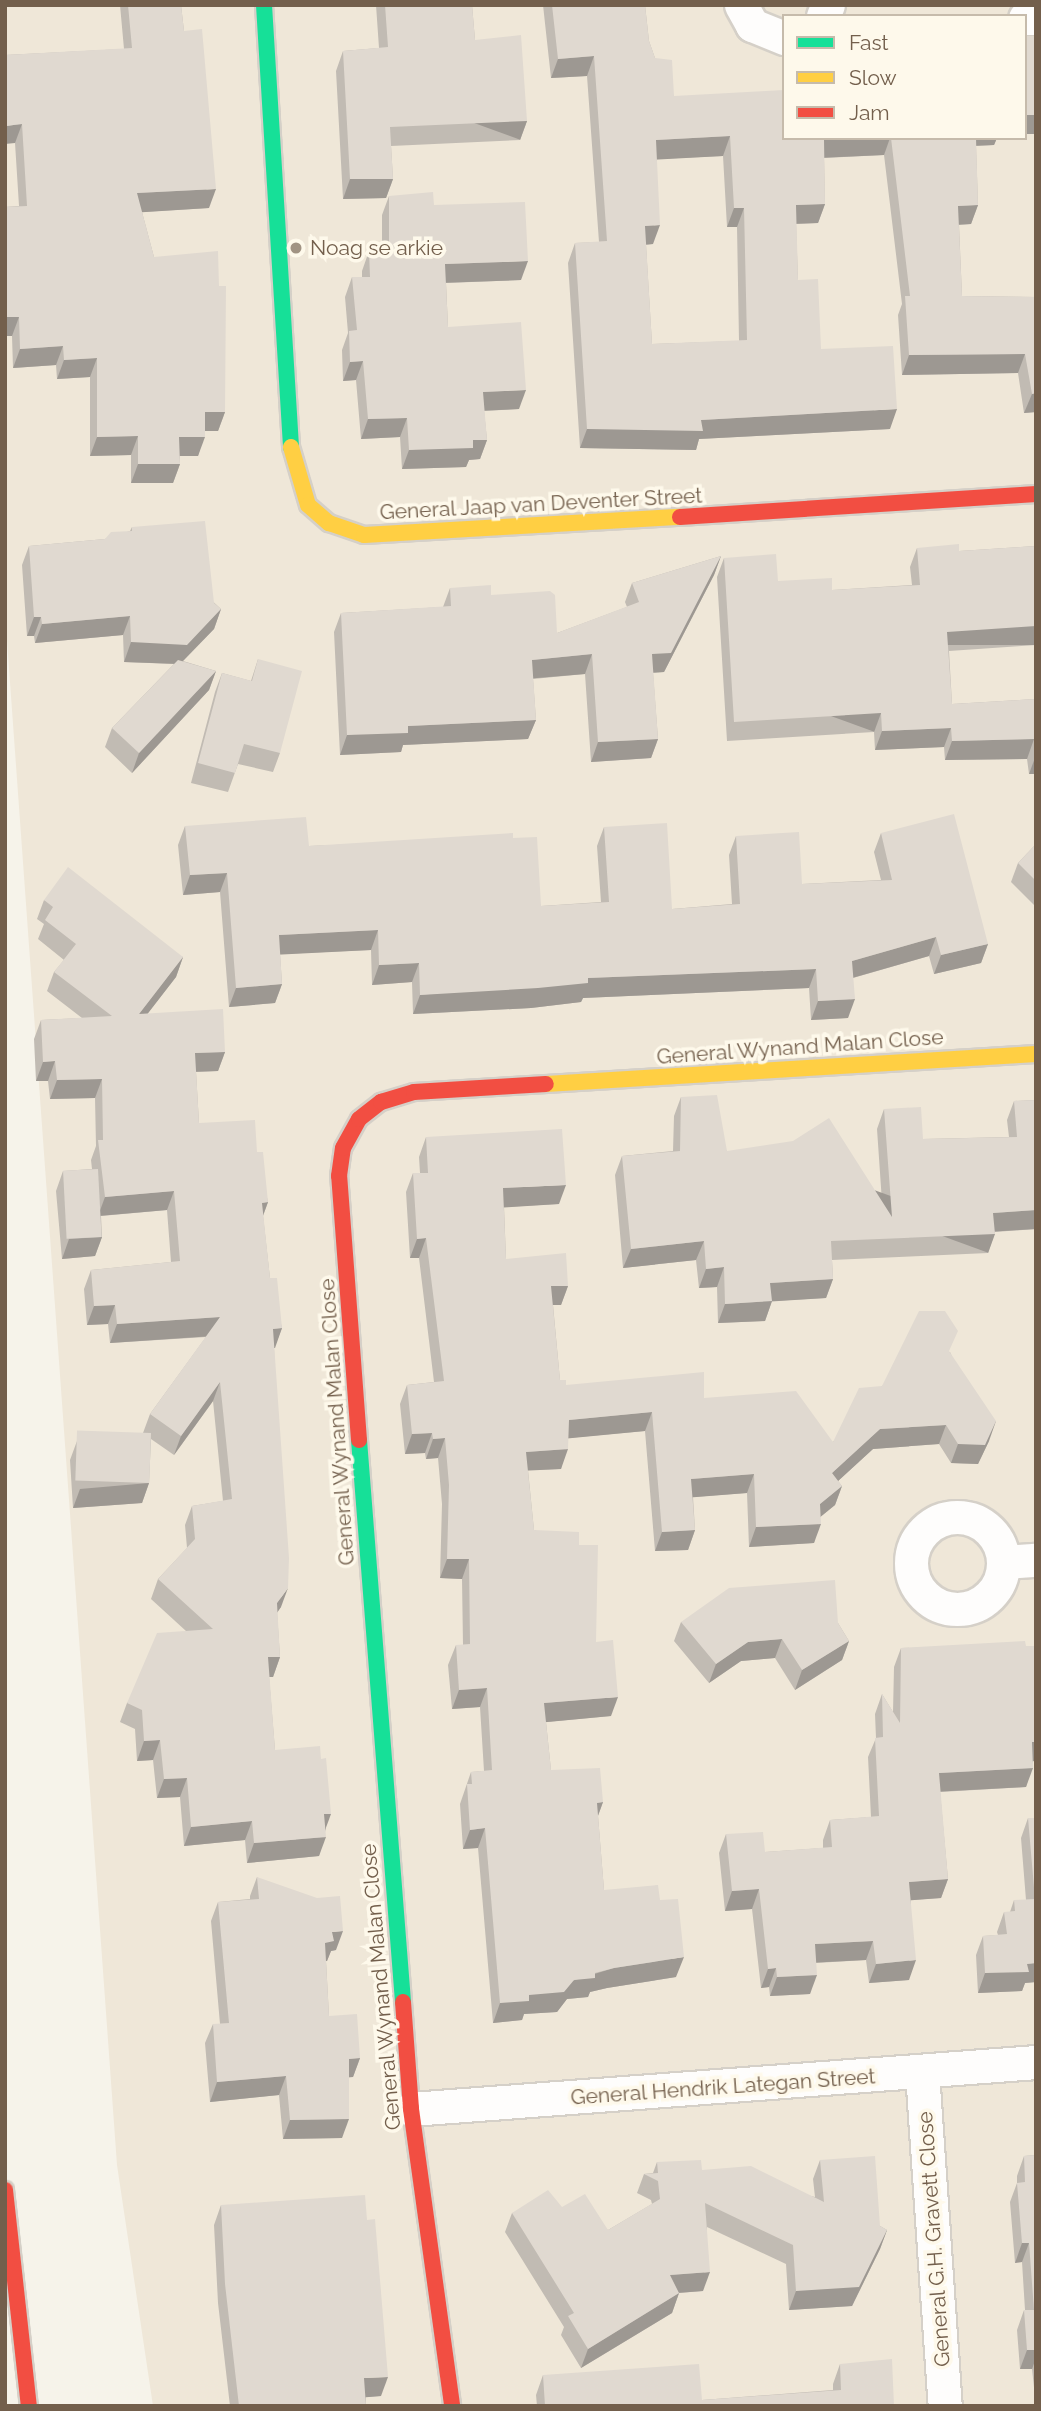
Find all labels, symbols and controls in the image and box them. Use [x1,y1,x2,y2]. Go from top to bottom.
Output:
legend [782,14,1027,140]
text: Fast [849,30,889,55]
text: Slow [849,65,897,90]
text: Jam [849,100,890,125]
place label: Noag se arkie [310,235,443,261]
marker: Noag se arkie [288,240,304,256]
street label: General Jaap van Deventer Street [378,483,704,525]
street label: General Wynand Malan Close [655,1024,945,1070]
street label: General Wynand Malan Close [314,1277,360,1567]
street label: General Wynand Malan Close [356,1842,406,2132]
street label: General Hendrik Lategan Street [569,2064,877,2110]
street label: General G.H. Gravett Close [912,2110,956,2368]

